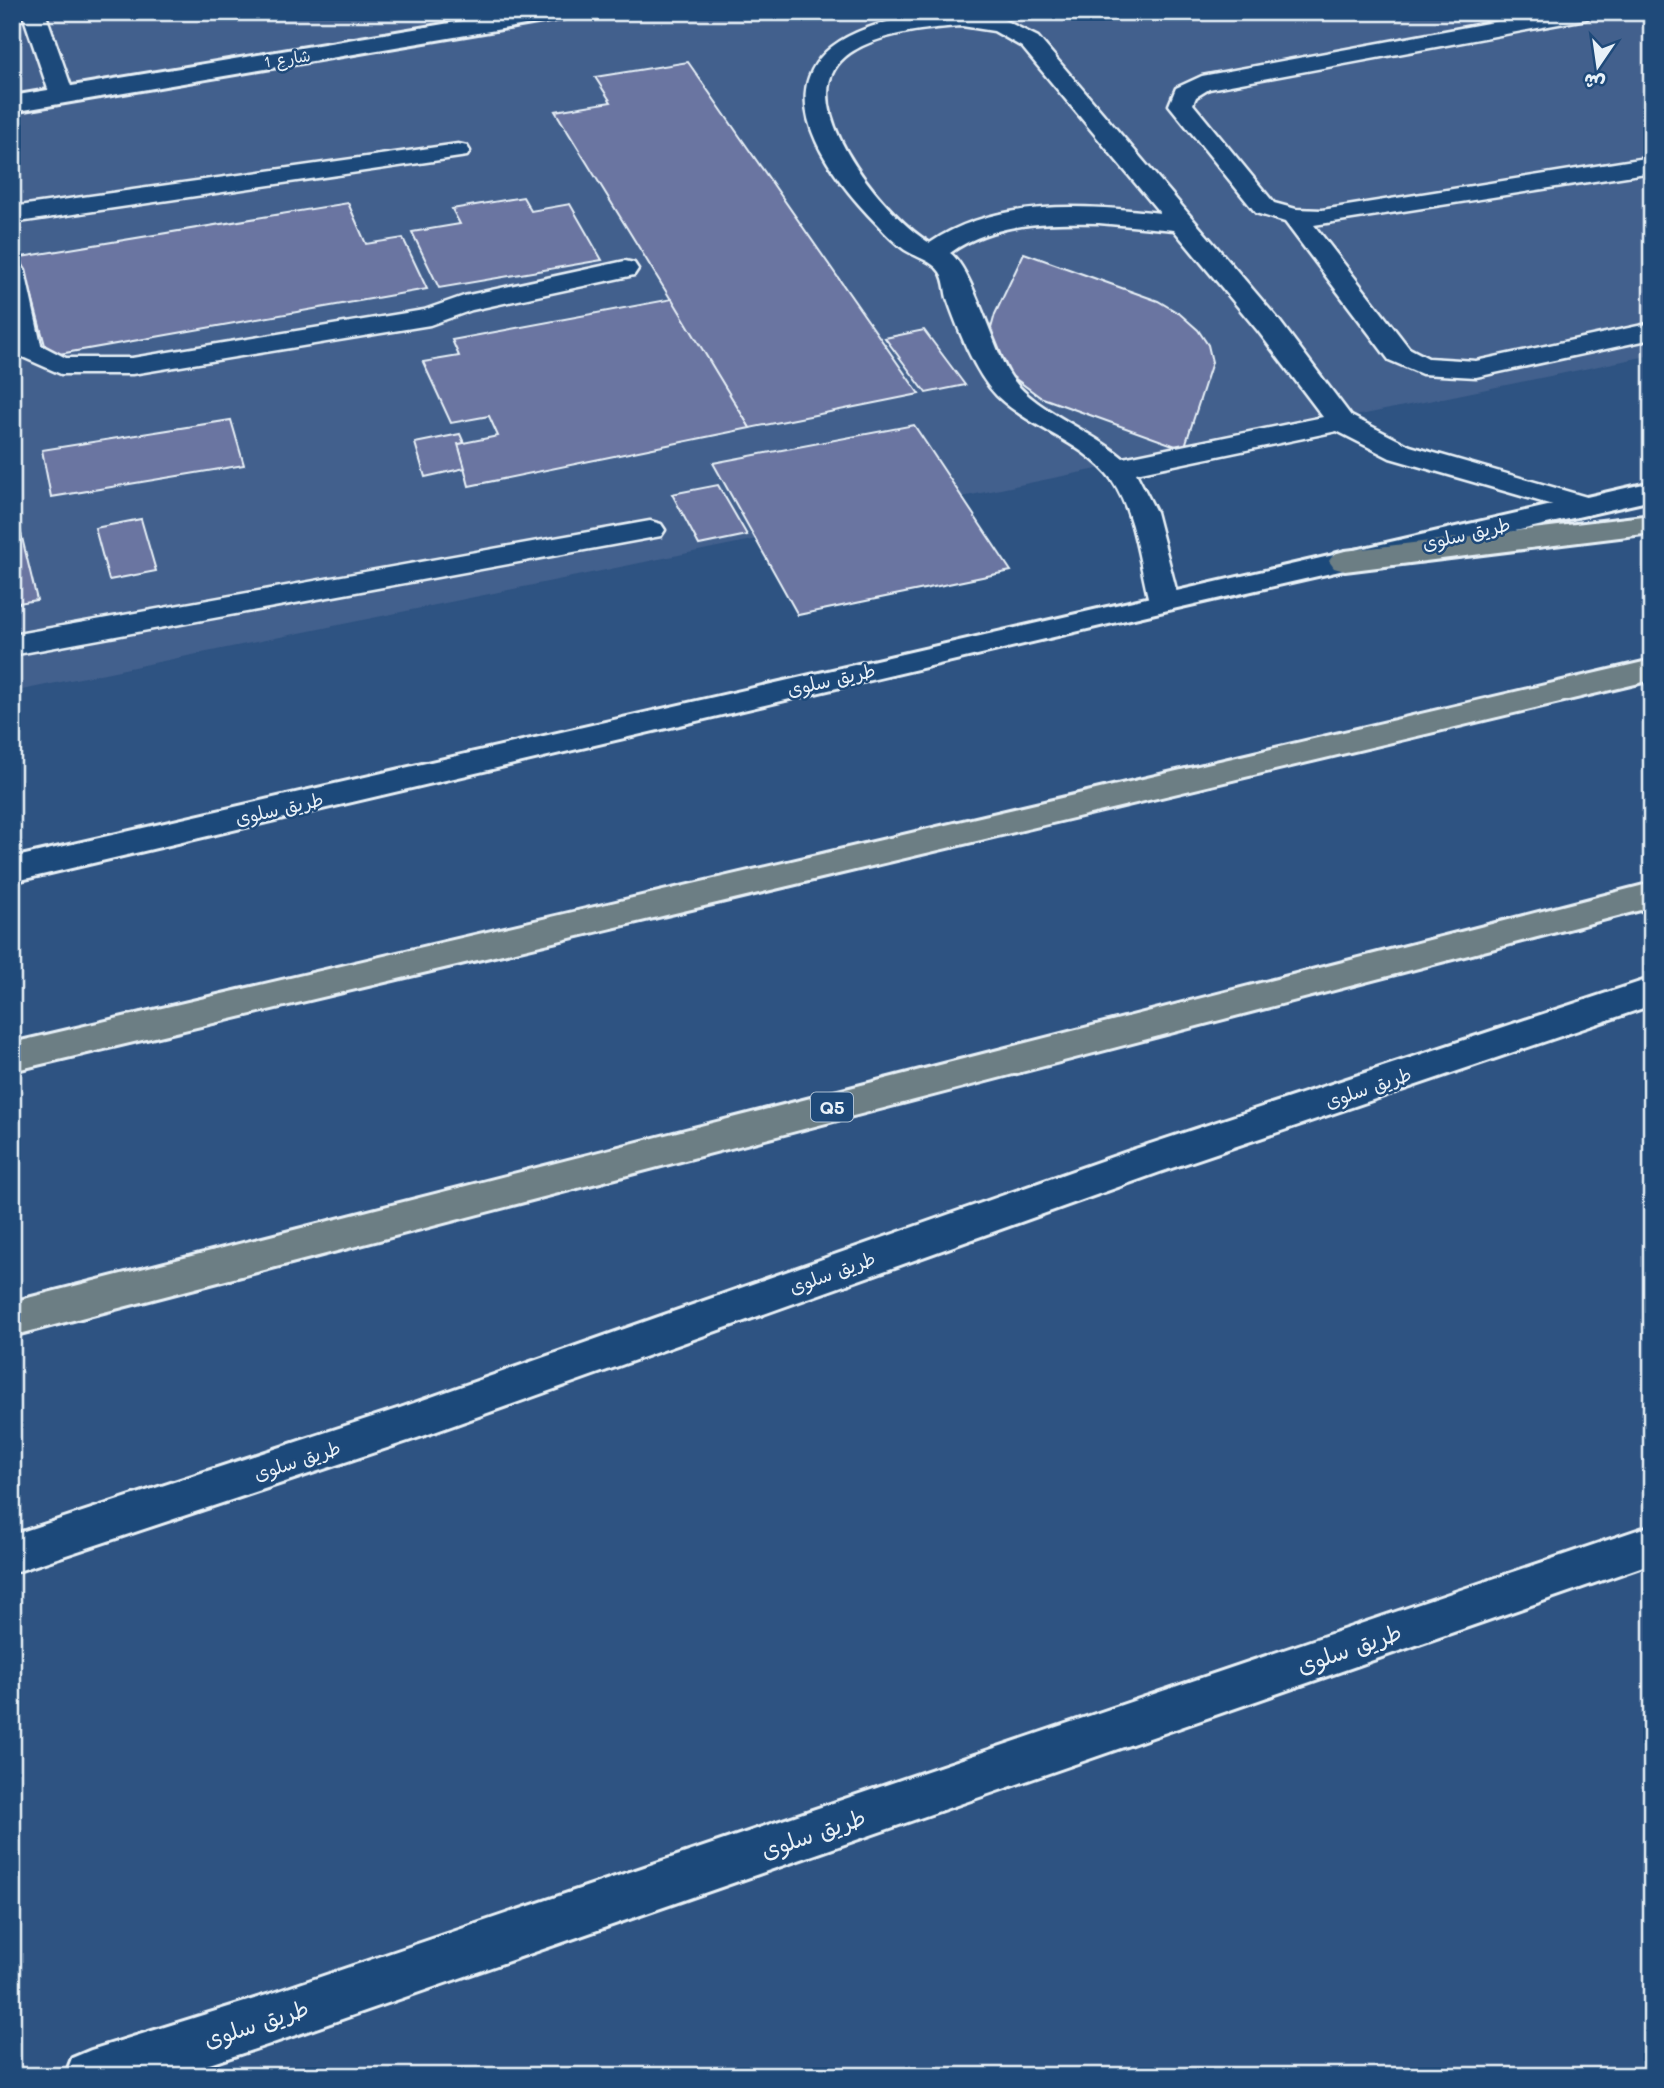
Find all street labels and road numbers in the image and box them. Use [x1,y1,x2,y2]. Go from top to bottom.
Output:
street label: شارع 1 [262,44,312,74]
street label: طريق سلوى [1419,511,1513,556]
street label: طريق سلوى [784,657,878,702]
street label: طريق سلوى [232,786,326,831]
street label: طريق سلوى [1321,1061,1415,1114]
road number: Q5 [811,1092,853,1122]
street label: طريق سلوى [785,1245,879,1300]
street label: طريق سلوى [250,1434,344,1487]
street label: طريق سلوى [1293,1616,1406,1681]
street label: طريق سلوى [757,1801,870,1866]
street label: طريق سلوى [200,1992,313,2055]

